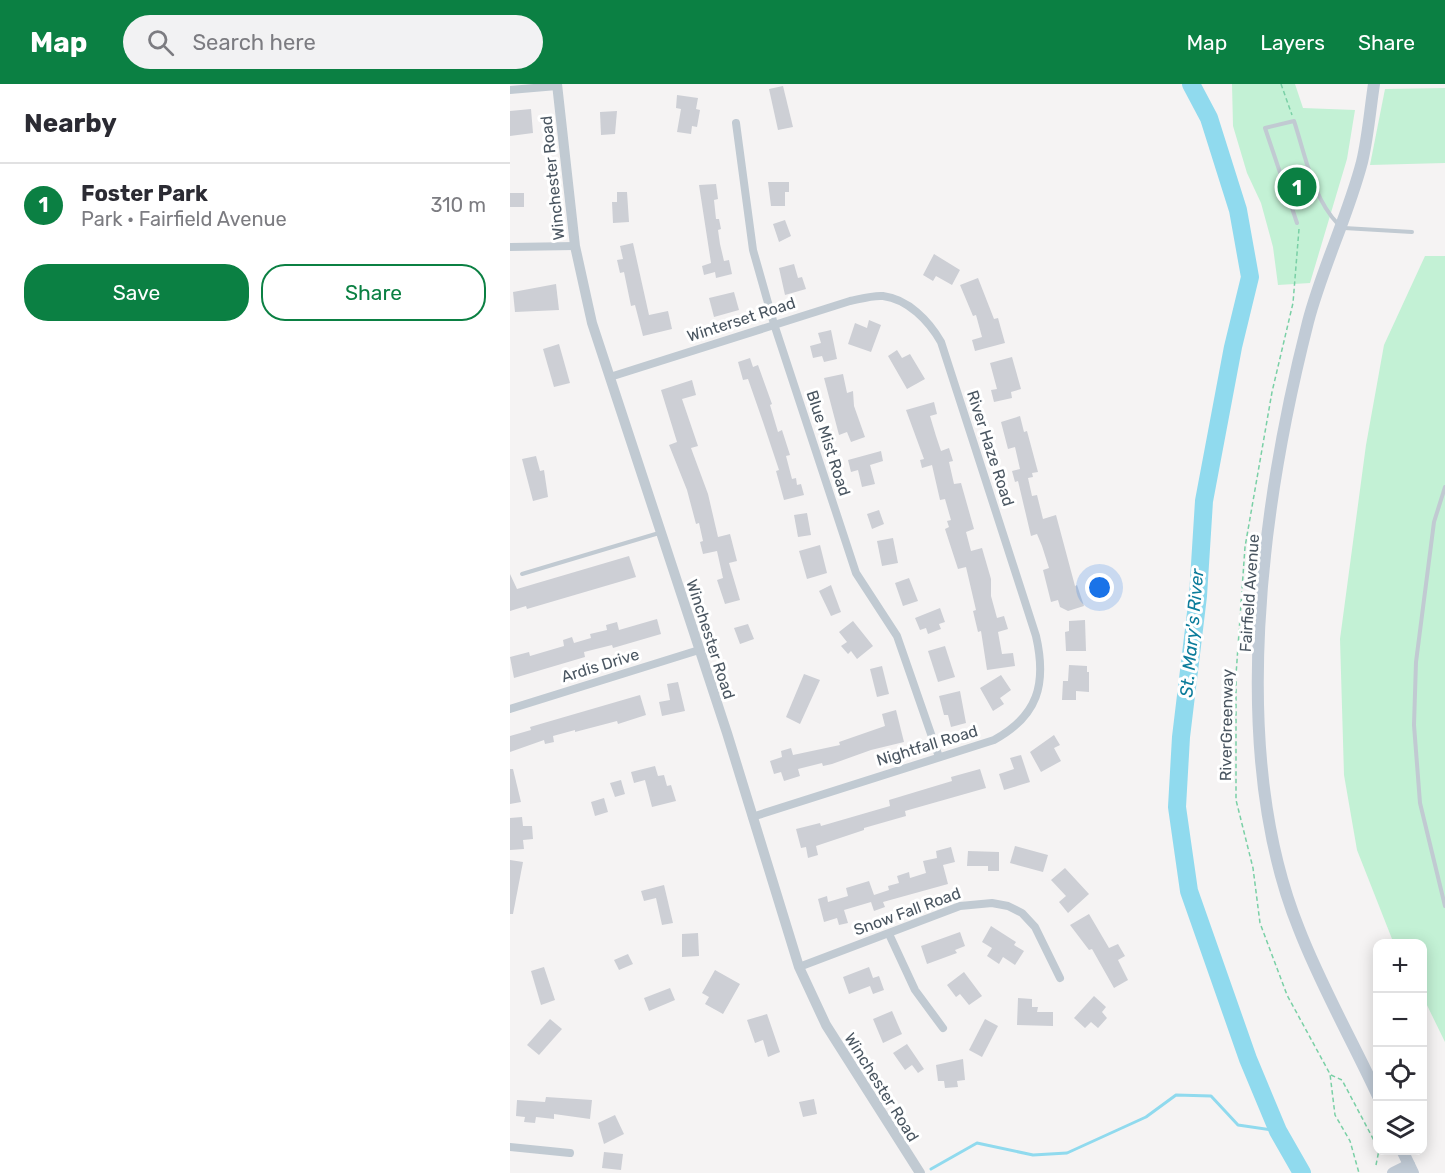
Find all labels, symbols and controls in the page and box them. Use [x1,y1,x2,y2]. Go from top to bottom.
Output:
search box [123,15,543,69]
text: Map [30,26,87,59]
icon: search [144,26,177,59]
text: Search here [192,29,316,56]
text: Map [1186,30,1227,55]
text: Layers [1260,30,1325,55]
text: Share [1358,30,1415,55]
text: Nearby [24,108,117,139]
street label: Winchester Road [537,115,568,241]
pin: 1 [1278,164,1316,210]
text: Foster Park [81,180,208,207]
text: 1 [39,193,48,217]
text: 310 m [430,193,486,217]
text: Park · Fairfield Avenue [81,207,287,231]
button: Save [24,264,249,321]
button: Share [261,264,486,321]
street label: Winterset Road [685,293,798,346]
street label: Blue Mist Road [803,388,855,498]
street label: River Haze Road [963,388,1018,508]
street label: Fairfield Avenue [1236,533,1263,653]
water label: St. Mary's River [1175,567,1209,698]
your location [1085,573,1114,602]
street label: Winchester Road [682,577,739,701]
street label: Ardis Drive [559,645,642,686]
street label: RiverGreenway [1216,669,1237,781]
street label: Nightfall Road [874,721,980,770]
street label: Snow Fall Road [851,883,963,940]
map controls [1373,939,1427,1155]
button: + [1373,939,1427,993]
button: − [1373,993,1427,1047]
street label: Winchester Road [840,1029,923,1145]
button: locate [1373,1047,1427,1101]
button: layers [1373,1101,1427,1155]

